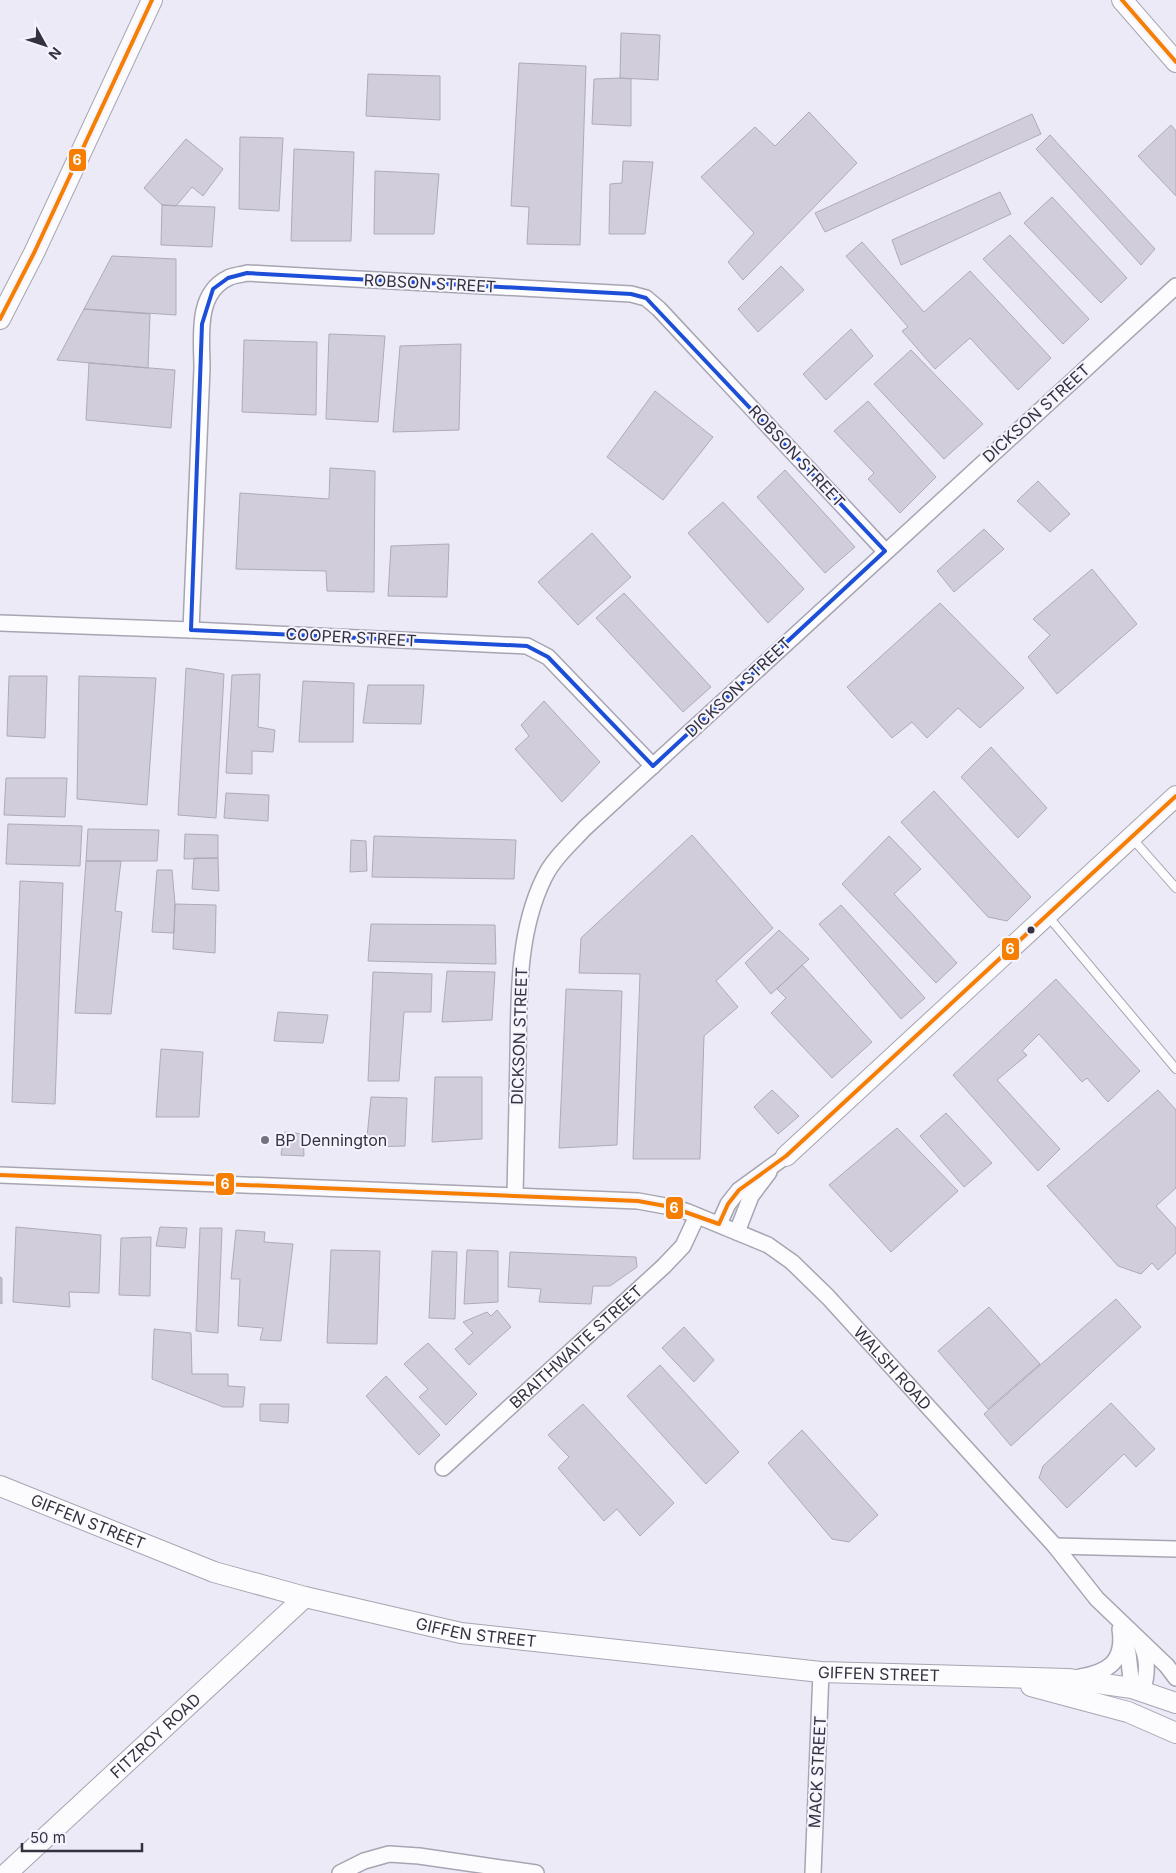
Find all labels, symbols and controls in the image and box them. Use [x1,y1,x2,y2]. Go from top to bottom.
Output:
north arrow [20,20,70,70]
text: N [45,44,65,63]
line badge: 6 [68,148,87,172]
text: 6 [72,151,82,168]
street label: ROBSON STREET [363,270,497,296]
street label: DICKSON STREET [978,360,1094,466]
street label: ROBSON STREET [744,401,850,511]
street label: COOPER STREET [285,624,417,650]
street label: DICKSON STREET [681,633,795,741]
unlabelled marker [1026,925,1036,935]
line badge: 6 [1001,937,1020,961]
text: 6 [1005,940,1015,957]
street label: DICKSON STREET [507,967,531,1105]
place label: BP Dennington [275,1130,387,1150]
marker: BP Dennington [259,1134,271,1146]
line badge: 6 [215,1172,235,1196]
text: 6 [220,1175,230,1192]
line badge: 6 [665,1196,684,1220]
text: 6 [669,1199,679,1216]
street label: BRAITHWAITE STREET [505,1281,647,1412]
street label: WALSH ROAD [850,1322,936,1414]
street label: GIFFEN STREET [28,1489,148,1553]
street label: GIFFEN STREET [414,1613,537,1651]
street label: GIFFEN STREET [818,1662,940,1685]
street label: FITZROY ROAD [106,1689,205,1783]
street label: MACK STREET [804,1715,830,1829]
scale bar [22,1820,142,1852]
text: 50 m [30,1828,66,1847]

